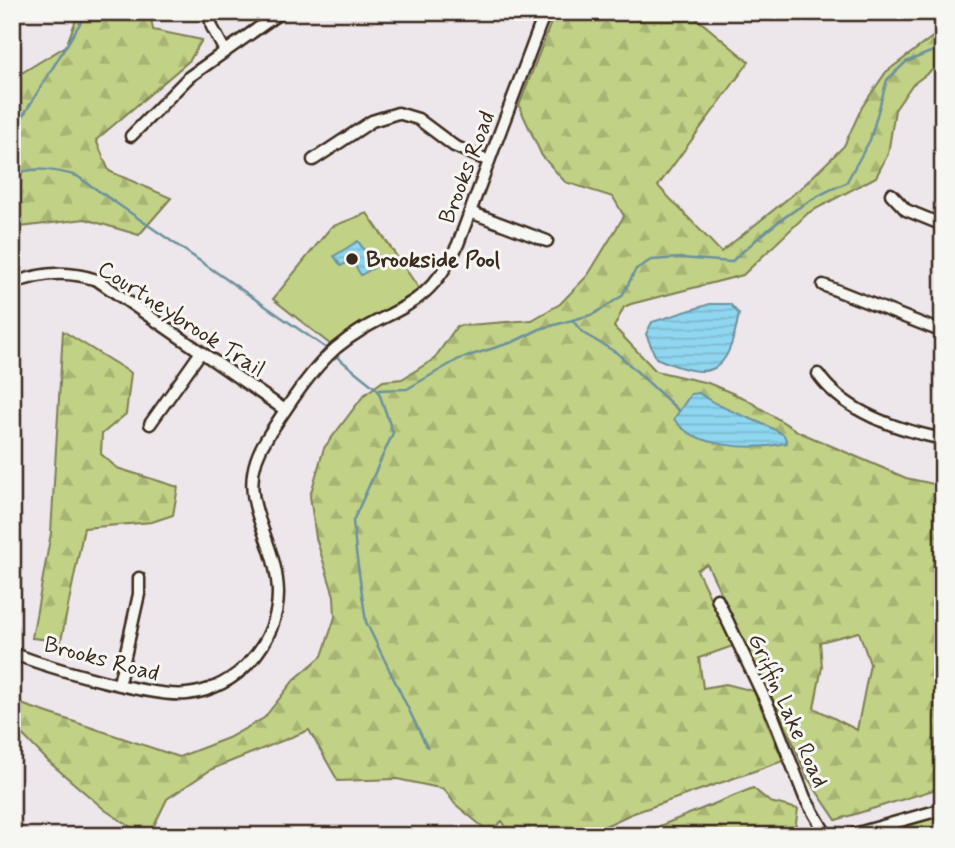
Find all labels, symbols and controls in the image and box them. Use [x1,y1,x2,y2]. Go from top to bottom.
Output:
street label: Brooks Road [433,107,503,228]
place label: Brookside Pool [366,246,501,276]
marker: Brookside Pool [344,251,360,267]
street label: Courtneybrook Trail [91,254,270,385]
street label: Griffin Lake Road [740,629,835,793]
street label: Brooks Road [40,630,162,690]

